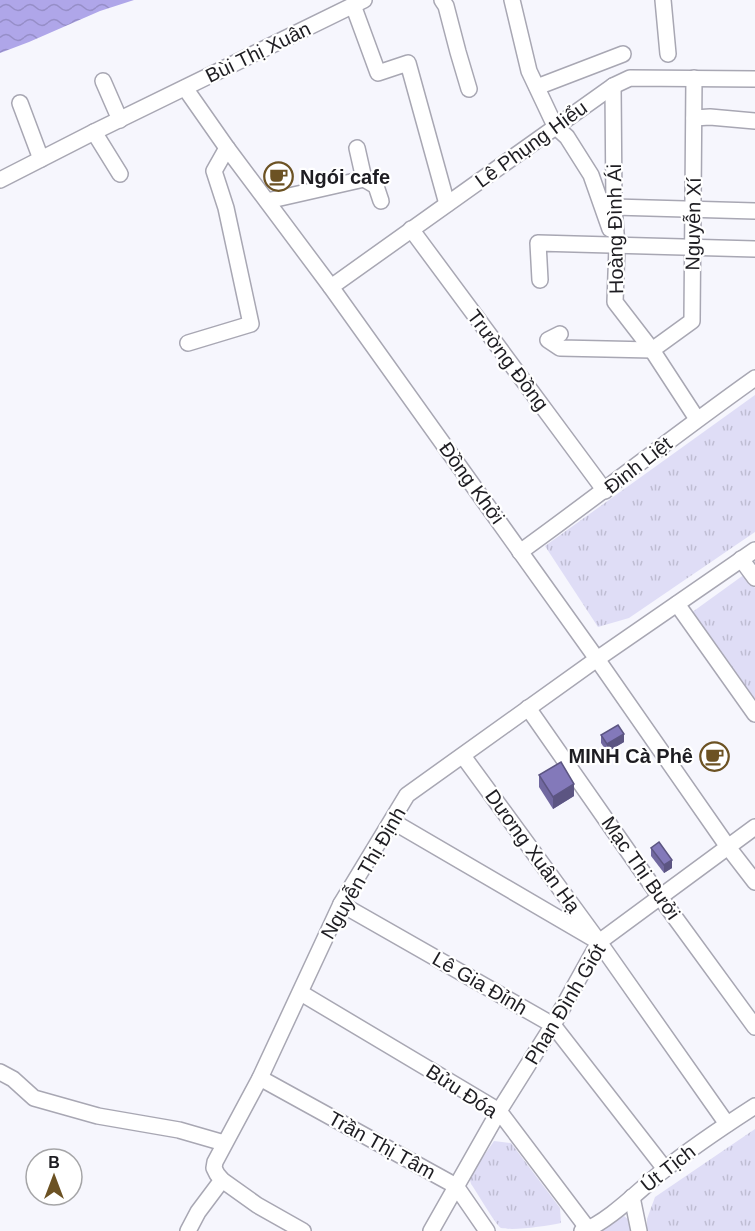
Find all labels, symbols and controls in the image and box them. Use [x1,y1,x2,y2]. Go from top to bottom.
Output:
street label: Bùi Thị Xuân [202,17,314,87]
street label: Lê Phụng Hiểu [471,96,591,192]
cafe icon: Ngói cafe [263,161,295,193]
street label: Hoàng Đình Ái [603,164,627,294]
place label: Ngói cafe [300,166,390,188]
street label: Nguyễn Xí [681,177,705,271]
street label: Trường Đồng [463,305,553,415]
street label: Đinh Liệt [600,432,676,498]
street label: Đồng Khởi [435,438,509,528]
cafe icon: MINH Cà Phê [698,740,730,772]
place label: MINH Cà Phê [569,745,693,767]
street label: Dương Xuân Hạ [481,785,585,917]
street label: Nguyễn Thị Định [316,803,410,943]
street label: Mạc Thị Bưởi [597,812,685,924]
street label: Phan Đình Giót [520,939,610,1068]
street label: Lê Gia Đỉnh [429,947,531,1019]
street label: Bửu Đóa [422,1060,502,1123]
street label: Trần Thị Tâm [325,1107,439,1183]
street label: Út Tịch [636,1140,700,1196]
north arrow [24,1147,84,1207]
text: B [48,1154,60,1171]

